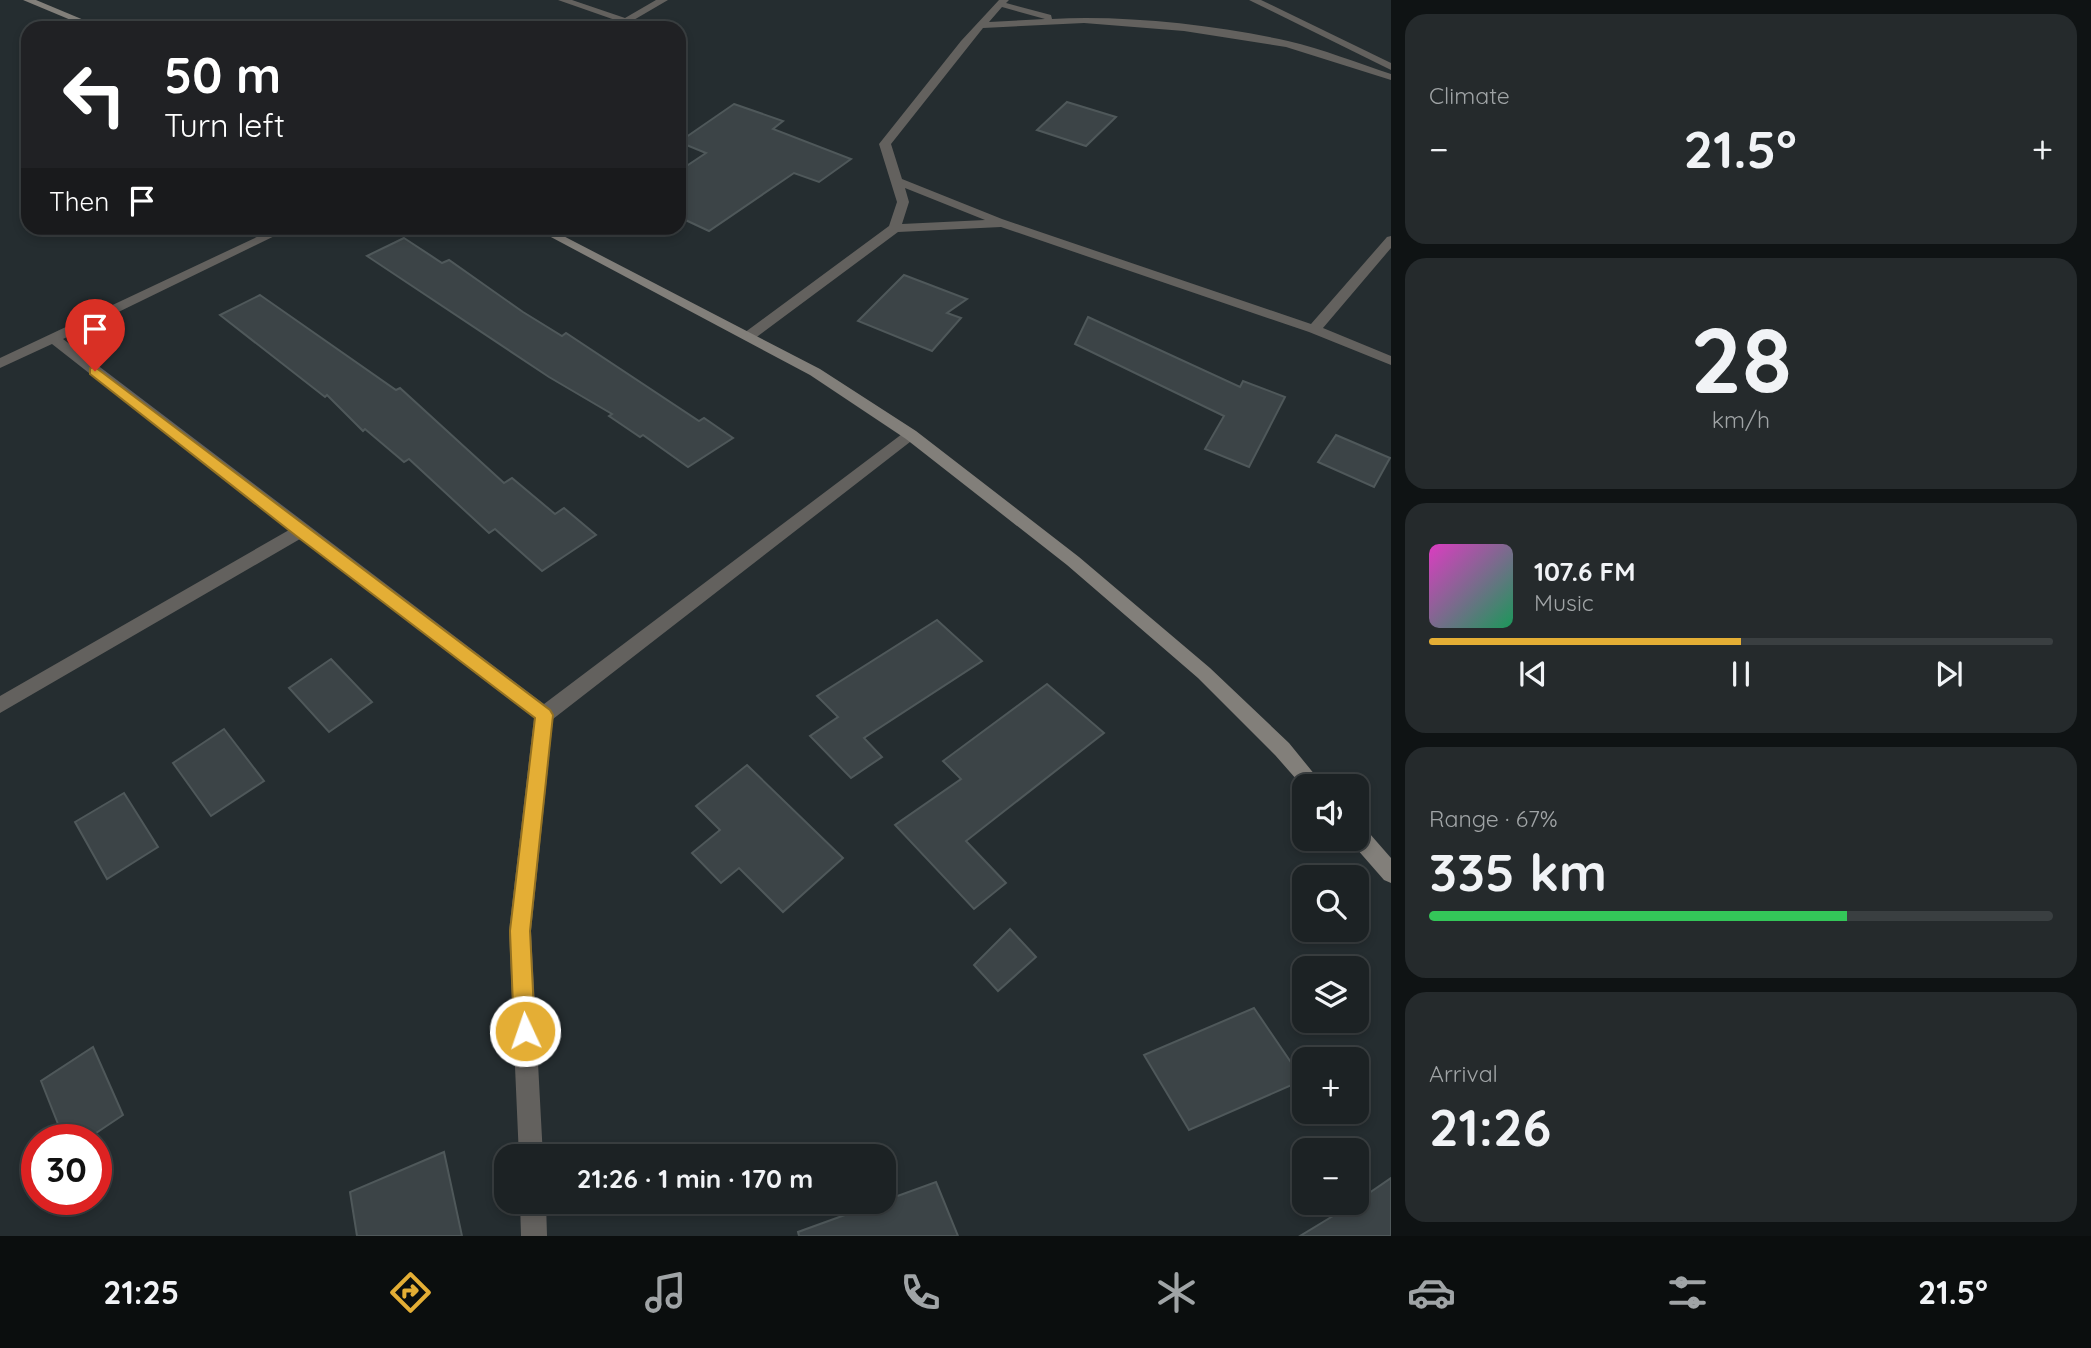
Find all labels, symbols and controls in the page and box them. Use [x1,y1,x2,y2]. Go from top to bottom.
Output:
text: 50 m [164,44,281,105]
icon: left [49,49,140,140]
text: Climate [1429,81,1510,110]
text: Turn left [164,105,285,145]
text: 21.5° [1684,116,1797,181]
text: − [1429,125,1449,173]
text: + [2032,125,2053,173]
icon: arrive [123,182,161,220]
text: Then [49,185,109,218]
pin [65,299,125,371]
text: 28 [1690,302,1792,416]
icon: arrive [76,310,114,348]
text: km/h [1712,405,1770,434]
text: 107.6 FM [1534,555,1636,588]
text: Music [1534,588,1594,617]
icon: previous [1514,655,1552,693]
icon: pause [1722,655,1760,693]
icon: next [1930,655,1968,693]
map controls [1292,774,1369,1215]
button: sound [1292,774,1369,851]
text: Range · 67% [1429,804,1558,833]
text: 335 km [1429,839,1607,904]
button: search [1292,865,1369,942]
button: layers [1292,956,1369,1033]
position arrow [488,994,562,1068]
button: + [1292,1047,1369,1124]
text: Arrival [1429,1059,1498,1088]
text: 21:26 [1429,1094,1551,1159]
speed limit sign: 30 [21,1124,112,1215]
button: − [1292,1138,1369,1215]
text: 21:26 · 1 min · 170 m [577,1162,813,1195]
icon: directions [386,1268,435,1317]
icon: music [641,1268,690,1317]
icon: phone [896,1268,945,1317]
icon: climate [1152,1268,1201,1317]
icon: car [1407,1268,1456,1317]
icon: filters [1663,1268,1712,1317]
text: 21:25 [103,1272,179,1312]
text: 21.5° [1918,1272,1988,1312]

